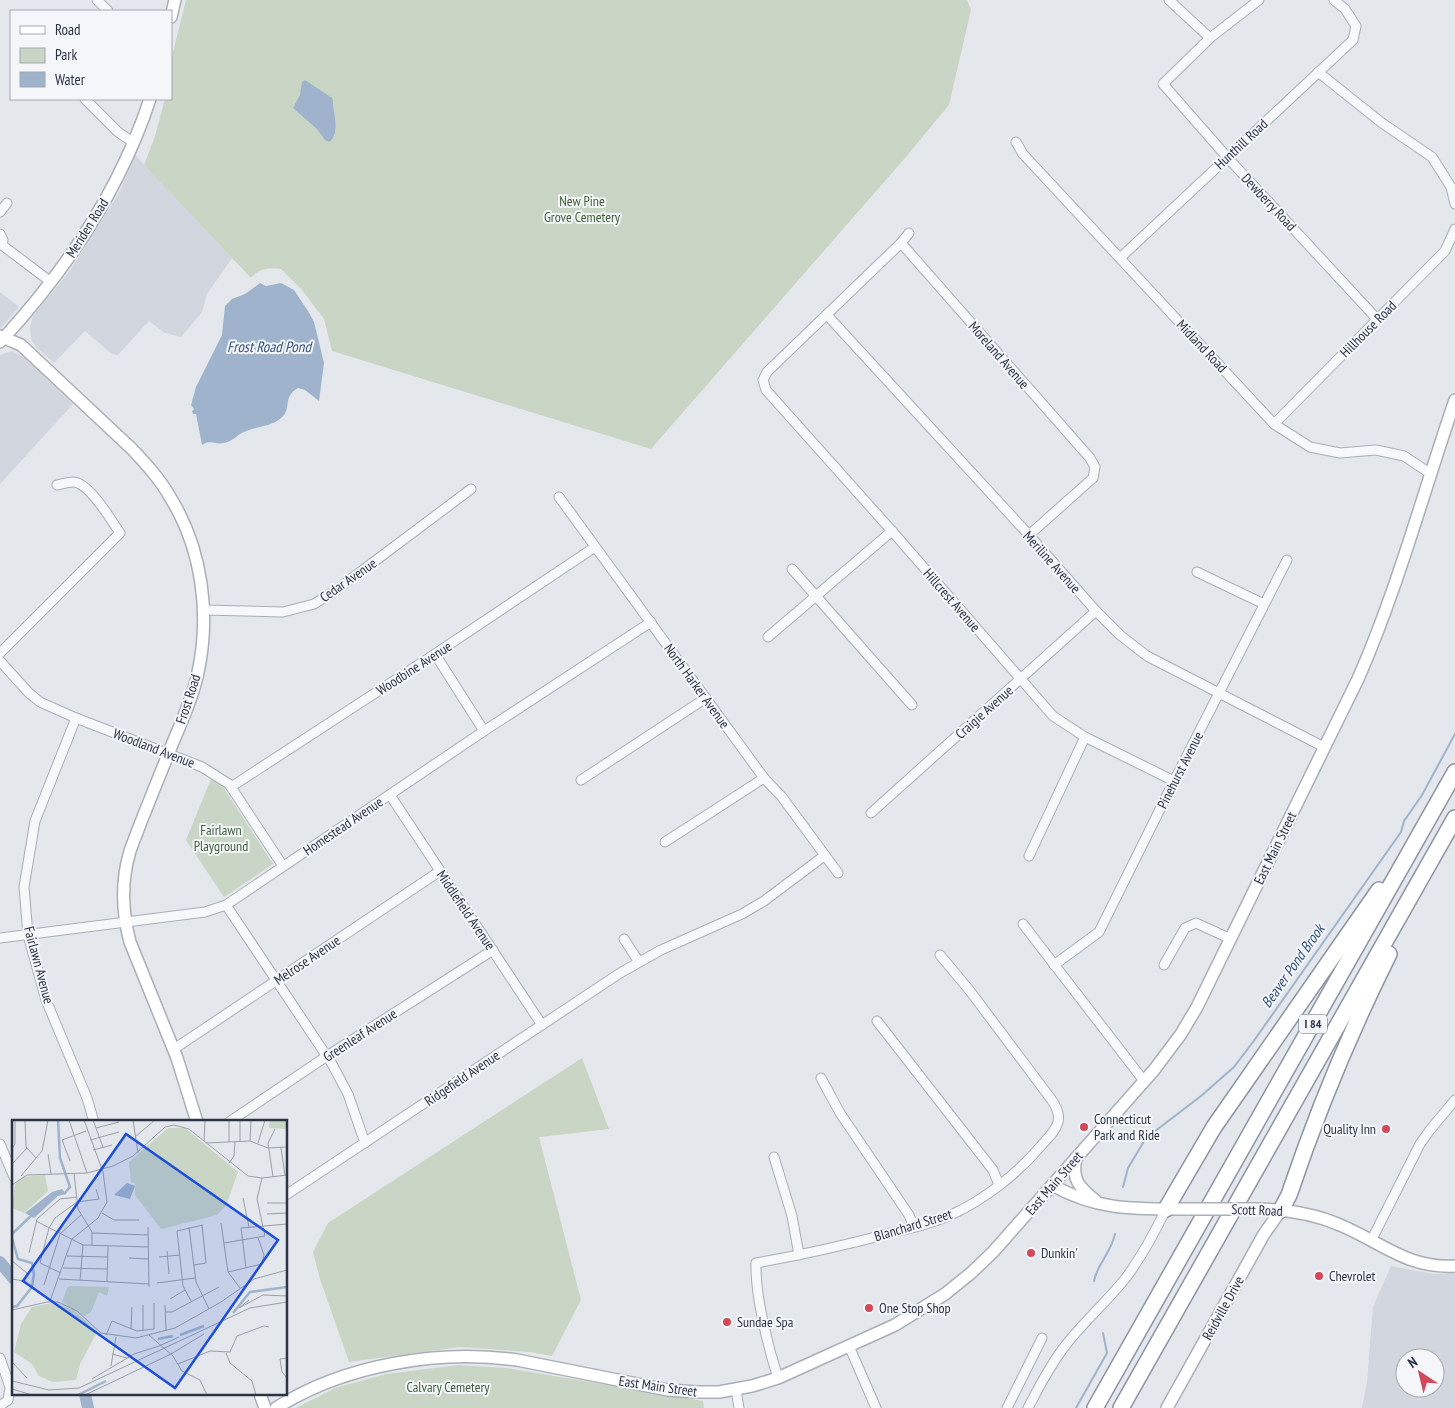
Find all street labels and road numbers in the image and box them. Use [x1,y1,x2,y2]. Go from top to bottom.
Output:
street label: Hunthill Road [1211,115,1271,173]
street label: Dewberry Road [1238,169,1300,235]
street label: Meriden Road [62,195,112,261]
street label: Hillhouse Road [1336,297,1400,361]
street label: Midland Road [1173,316,1231,376]
street label: Moreland Avenue [965,318,1033,393]
street label: Meriline Avenue [1019,527,1085,597]
street label: Cedar Avenue [316,554,380,606]
street label: Hillcrest Avenue [920,565,985,636]
street label: Woodbine Avenue [373,637,455,699]
street label: North Harker Avenue [660,640,734,732]
street label: Frost Road [172,672,204,726]
street label: Craigie Avenue [951,681,1017,743]
street label: Woodland Avenue [111,724,198,772]
street label: Pinehurst Avenue [1153,728,1207,811]
street label: Homestead Avenue [300,793,386,859]
street label: East Main Street [1250,809,1300,887]
street label: Middlefield Avenue [433,867,499,953]
street label: Fairlawn Avenue [20,924,58,1006]
street label: Melrose Avenue [270,931,344,989]
street label: Greenleaf Avenue [320,1004,401,1066]
road number: I 84 [1299,1014,1327,1034]
street label: Ridgefield Avenue [421,1046,503,1110]
street label: East Main Street [1021,1147,1087,1219]
street label: Scott Road [1231,1200,1283,1220]
street label: Blanchard Street [872,1205,954,1245]
street label: Reidville Drive [1198,1273,1248,1343]
street label: East Main Street [618,1372,698,1400]

